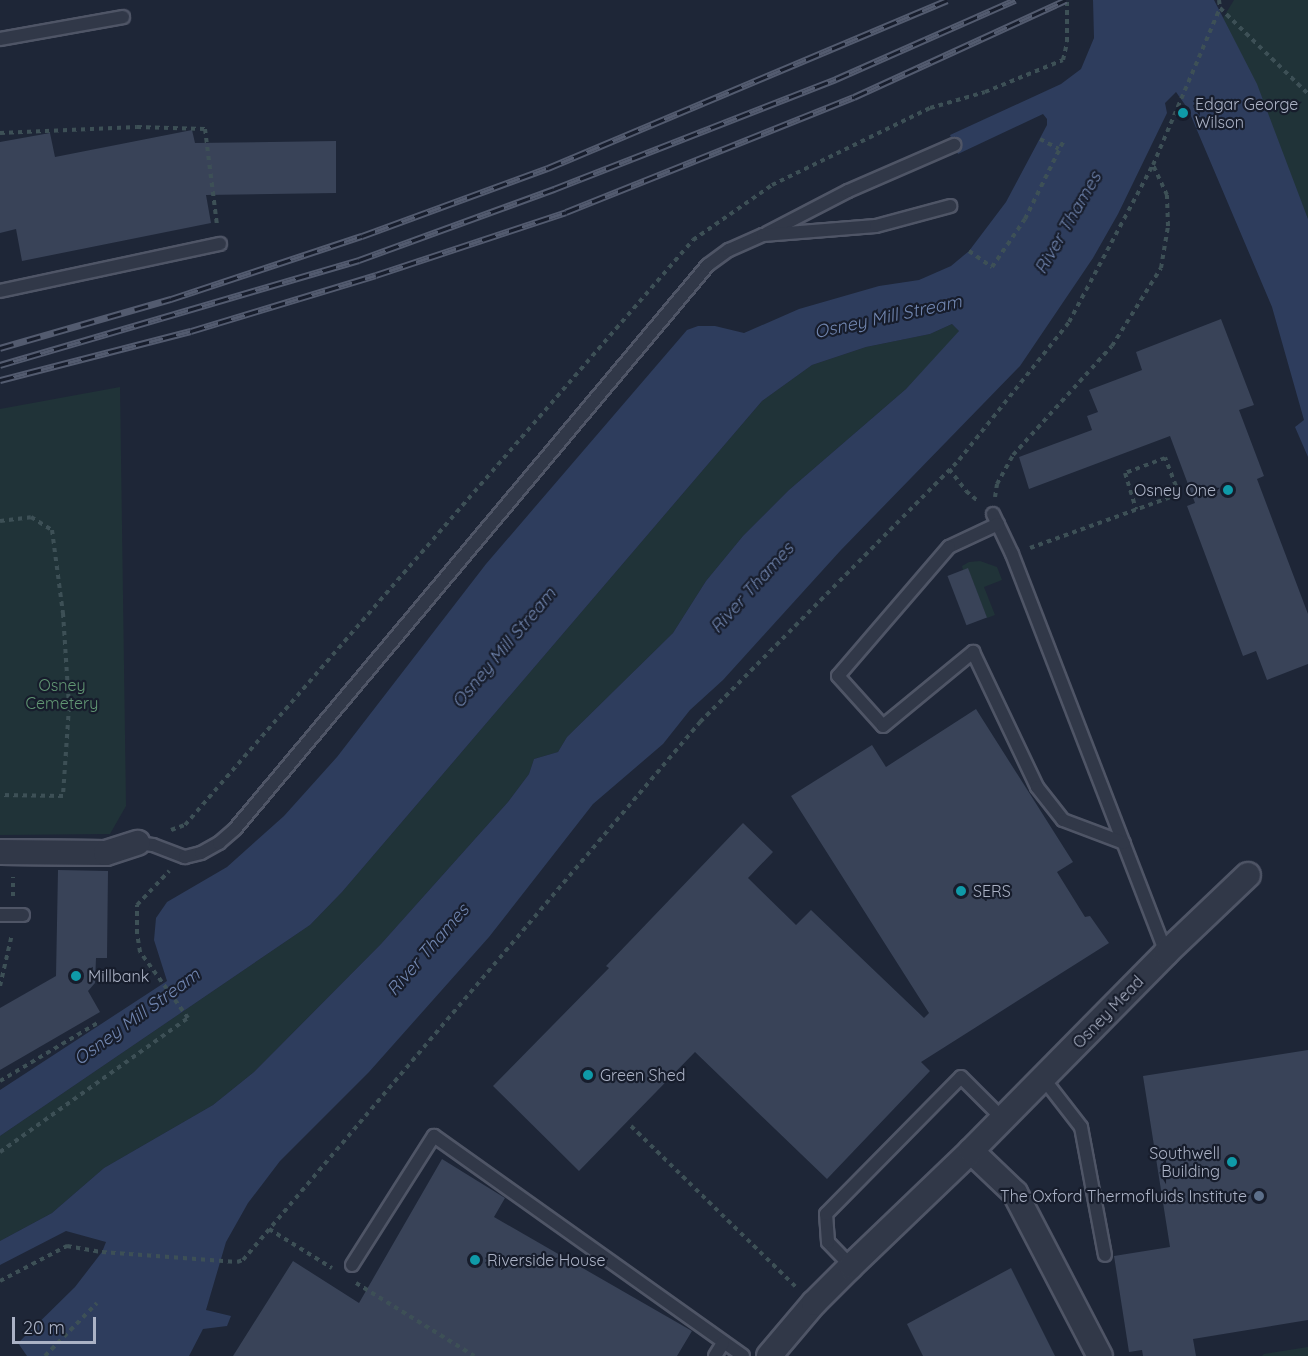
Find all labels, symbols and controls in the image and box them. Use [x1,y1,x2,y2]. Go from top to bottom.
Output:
place label: Edgar George Wilson [1195,94,1298,132]
marker: Edgar George Wilson [1176,106,1190,120]
water label: River Thames [1030,168,1106,278]
water label: Osney Mill Stream [812,291,964,343]
place label: Osney One [1134,480,1216,500]
marker: Osney One [1221,483,1235,497]
water label: River Thames [706,538,798,638]
water label: Osney Mill Stream [447,584,561,712]
park label: Osney Cemetery [26,675,98,713]
place label: SERS [973,881,1011,901]
marker: SERS [954,884,968,898]
water label: River Thames [382,900,474,1000]
water label: Osney Mill Stream [70,964,204,1070]
place label: Millbank [88,966,149,986]
marker: Millbank [69,969,83,983]
street label: Osney Mead [1069,972,1147,1052]
place label: Green Shed [600,1065,685,1085]
marker: Green Shed [581,1068,595,1082]
place label: Southwell Building [1149,1143,1220,1181]
marker: Southwell Building [1225,1155,1239,1169]
place label: The Oxford Thermofluids Institute [1000,1186,1247,1206]
marker: The Oxford Thermofluids Institute [1252,1189,1266,1203]
place label: Riverside House [487,1250,606,1270]
marker: Riverside House [468,1253,482,1267]
scale bar [15,1305,99,1343]
text: 20 m [23,1316,65,1339]

